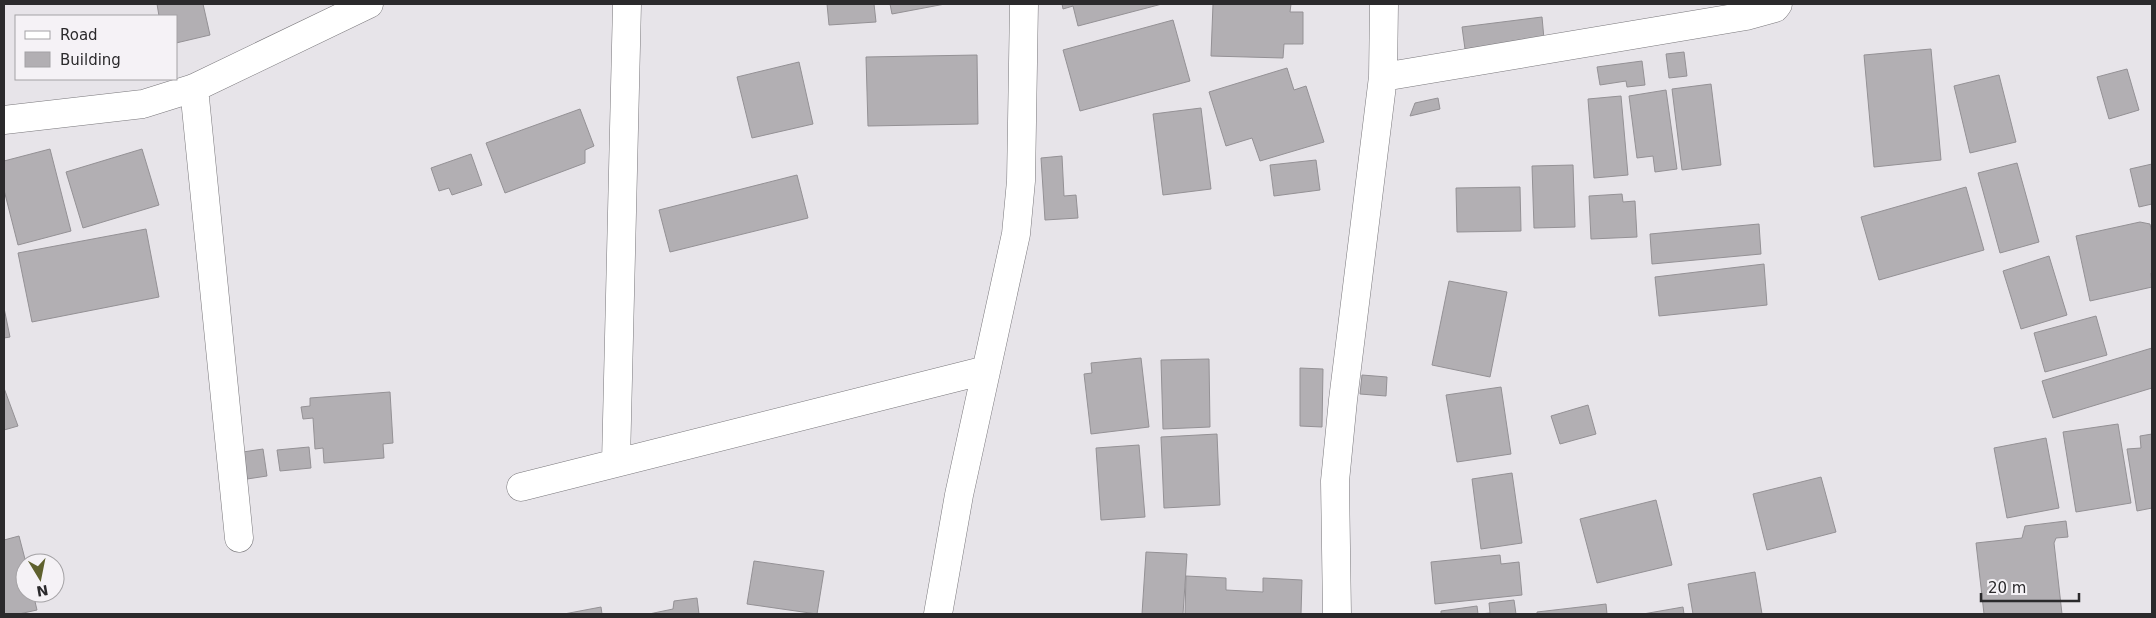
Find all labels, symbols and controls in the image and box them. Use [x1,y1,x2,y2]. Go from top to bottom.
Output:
legend [15,15,178,80]
text: Road [60,26,98,44]
text: Building [60,51,121,69]
north arrow [15,553,65,603]
scale bar [1981,570,2078,602]
text: 20 m [1988,579,2026,597]
text: N [35,582,49,600]

